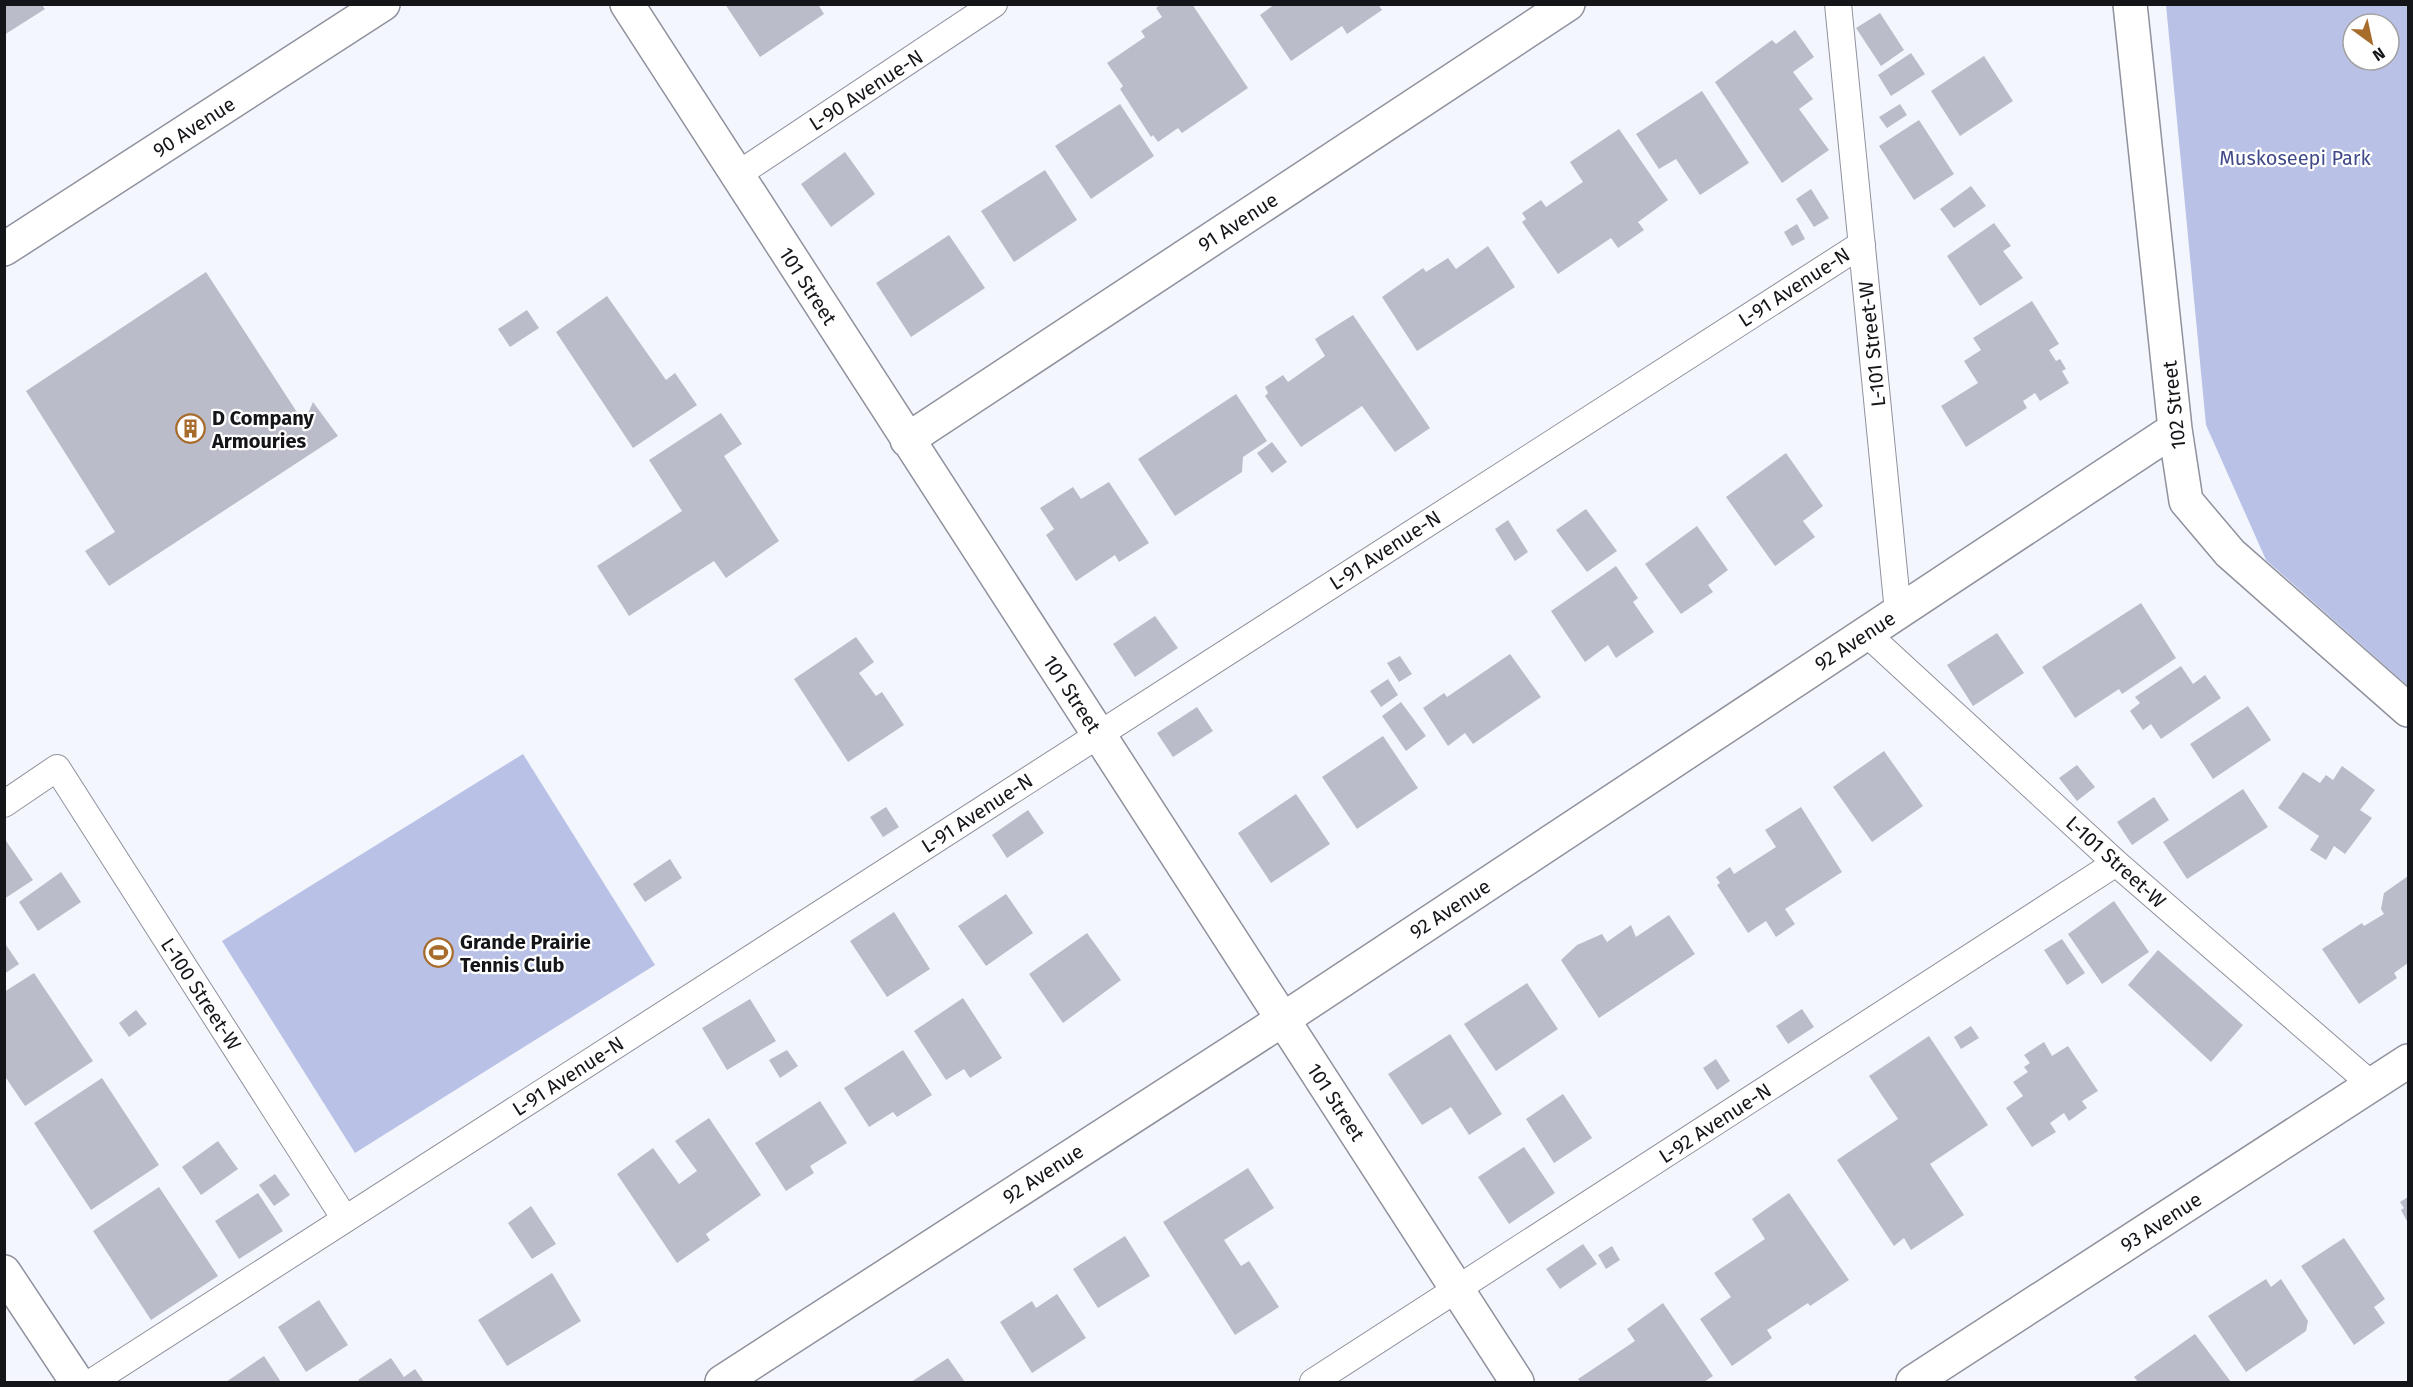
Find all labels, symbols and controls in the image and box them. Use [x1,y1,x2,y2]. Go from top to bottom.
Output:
north arrow [2341,12,2401,72]
text: N [2369,43,2389,65]
street label: L-90 Avenue-N [805,44,927,136]
street label: 90 Avenue [148,92,240,162]
park label: Muskoseepi Park [2219,146,2372,170]
street label: 91 Avenue [1194,187,1282,257]
street label: L-91 Avenue-N [1734,242,1854,332]
street label: 101 Street [774,243,842,330]
street label: L-101 Street-W [1853,280,1891,408]
street label: 102 Street [2157,359,2191,451]
place label: D Company Armouries [211,406,315,453]
building icon: D Company Armouries [175,413,207,445]
street label: L-91 Avenue-N [1325,505,1445,595]
street label: 92 Avenue [1810,606,1900,676]
street label: 101 Street [1038,651,1106,738]
street label: L-91 Avenue-N [917,768,1037,858]
street label: L-101 Street-W [2061,811,2171,913]
street label: 92 Avenue [1405,874,1495,944]
place label: Grande Prairie Tennis Club [460,930,591,977]
street label: L-100 Street-W [156,933,246,1055]
sports icon: Grande Prairie Tennis Club [423,937,455,969]
street label: L-91 Avenue-N [508,1031,628,1121]
street label: 101 Street [1302,1059,1370,1146]
street label: L-92 Avenue-N [1654,1078,1776,1168]
street label: 92 Avenue [998,1139,1088,1209]
street label: 93 Avenue [2116,1187,2206,1257]

